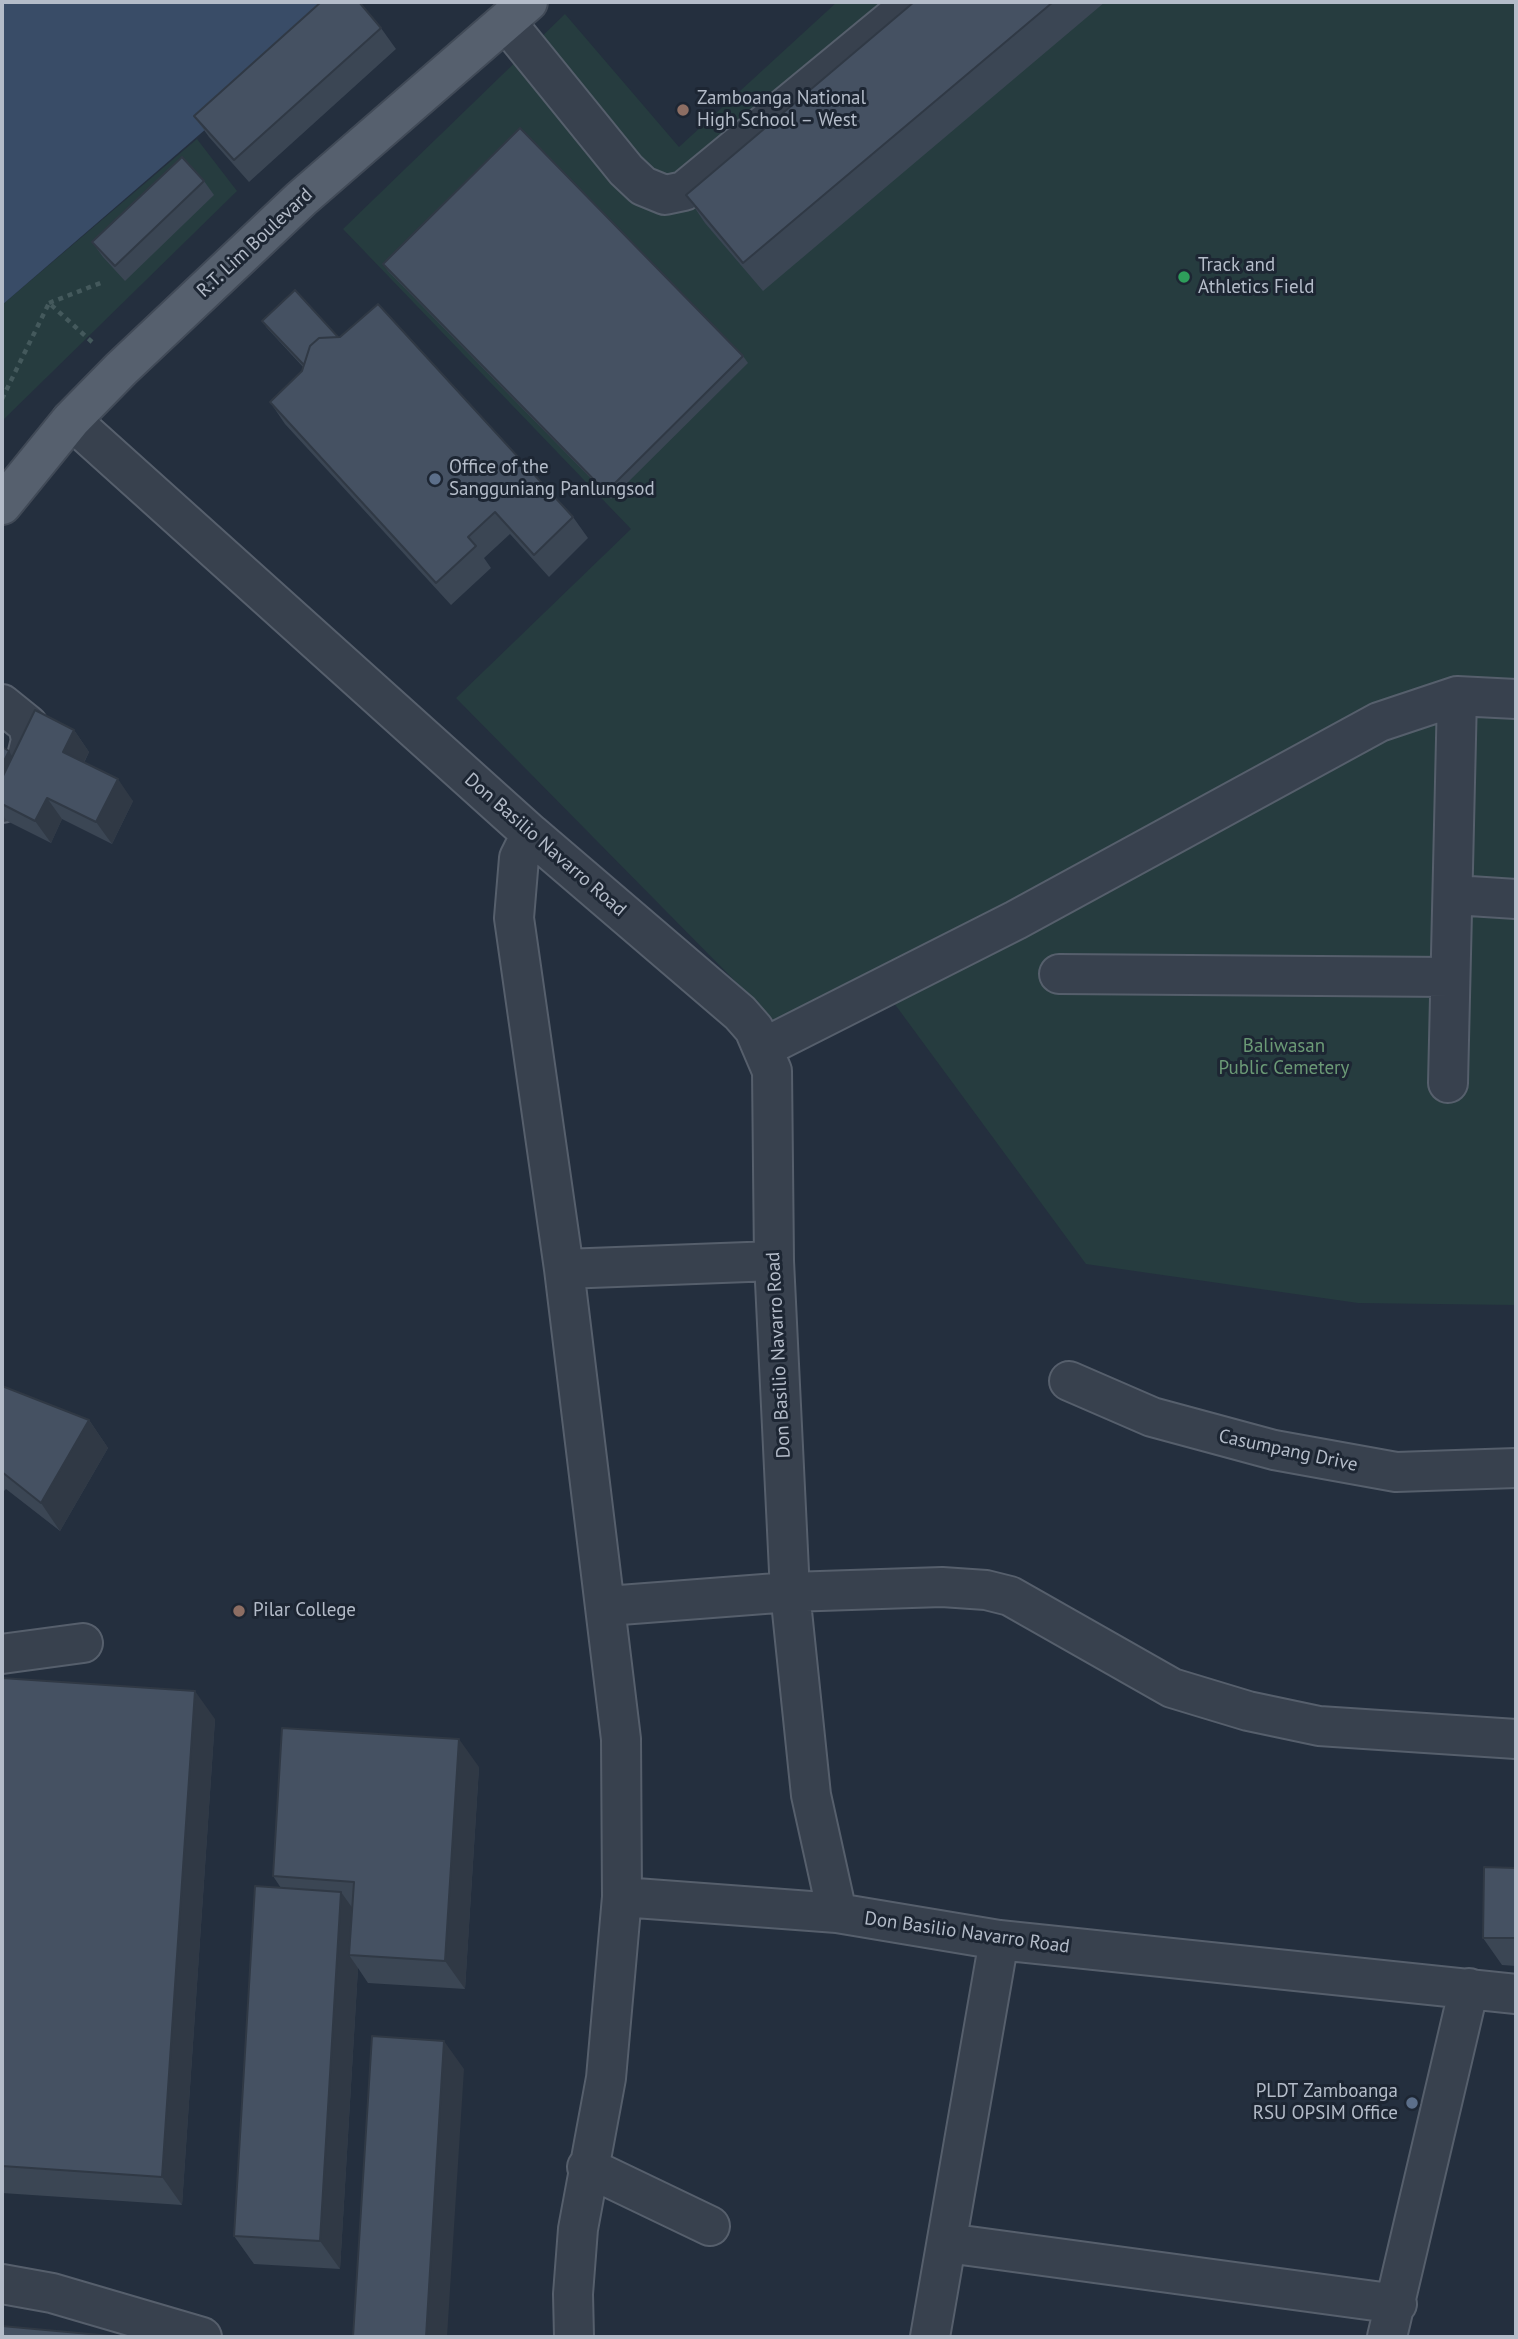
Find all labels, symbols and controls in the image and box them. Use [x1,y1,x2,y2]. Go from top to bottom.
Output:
place label: Zamboanga National High School – West [697,88,866,132]
marker: Zamboanga National High School – West [675,102,691,118]
street label: R.T. Lim Boulevard [193,184,317,302]
place label: Track and Athletics Field [1198,255,1314,299]
marker: Track and Athletics Field [1176,269,1192,285]
place label: Office of the Sangguniang Panlungsod [449,457,655,501]
marker: Office of the Sangguniang Panlungsod [427,471,443,487]
street label: Don Basilio Navarro Road [459,769,631,921]
park label: Baliwasan Public Cemetery [1219,1036,1349,1080]
street label: Don Basilio Navarro Road [762,1251,796,1459]
street label: Casumpang Drive [1216,1425,1360,1477]
place label: Pilar College [253,1600,356,1622]
marker: Pilar College [231,1603,247,1619]
street label: Don Basilio Navarro Road [863,1907,1071,1959]
place label: PLDT Zamboanga RSU OPSIM Office [1253,2081,1398,2125]
marker: PLDT Zamboanga RSU OPSIM Office [1404,2095,1420,2111]

